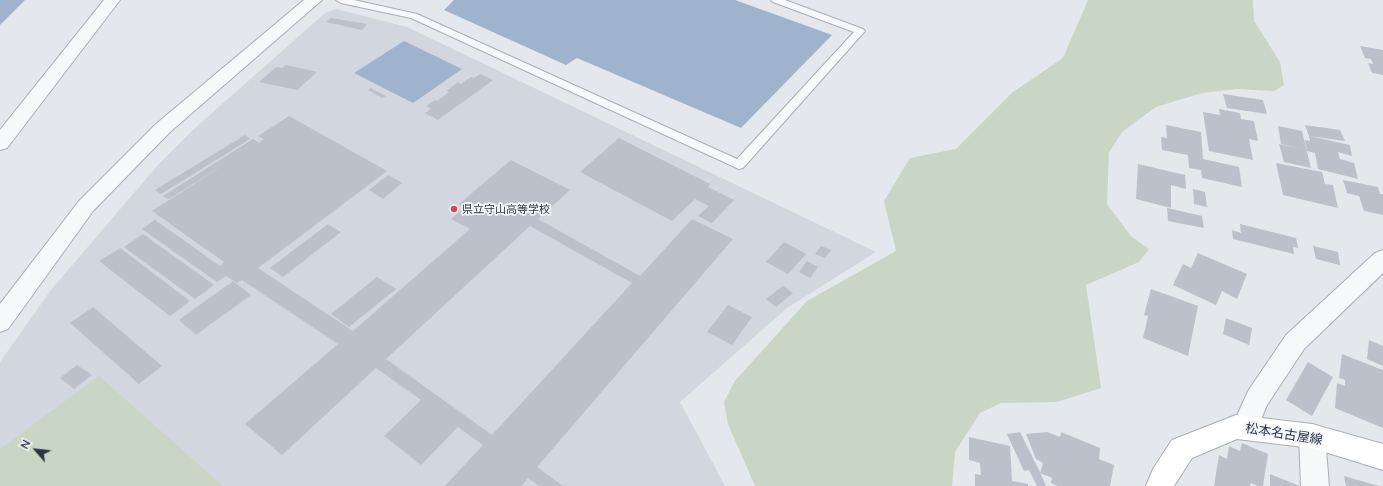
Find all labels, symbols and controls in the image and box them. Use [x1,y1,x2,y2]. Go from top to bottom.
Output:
place label: 県立守山高等学校 [462,202,550,216]
marker: 県立守山高等学校 [449,204,459,214]
street label: 松本名古屋線 [1244,420,1324,448]
north arrow [16,430,56,470]
text: N [17,437,33,451]

